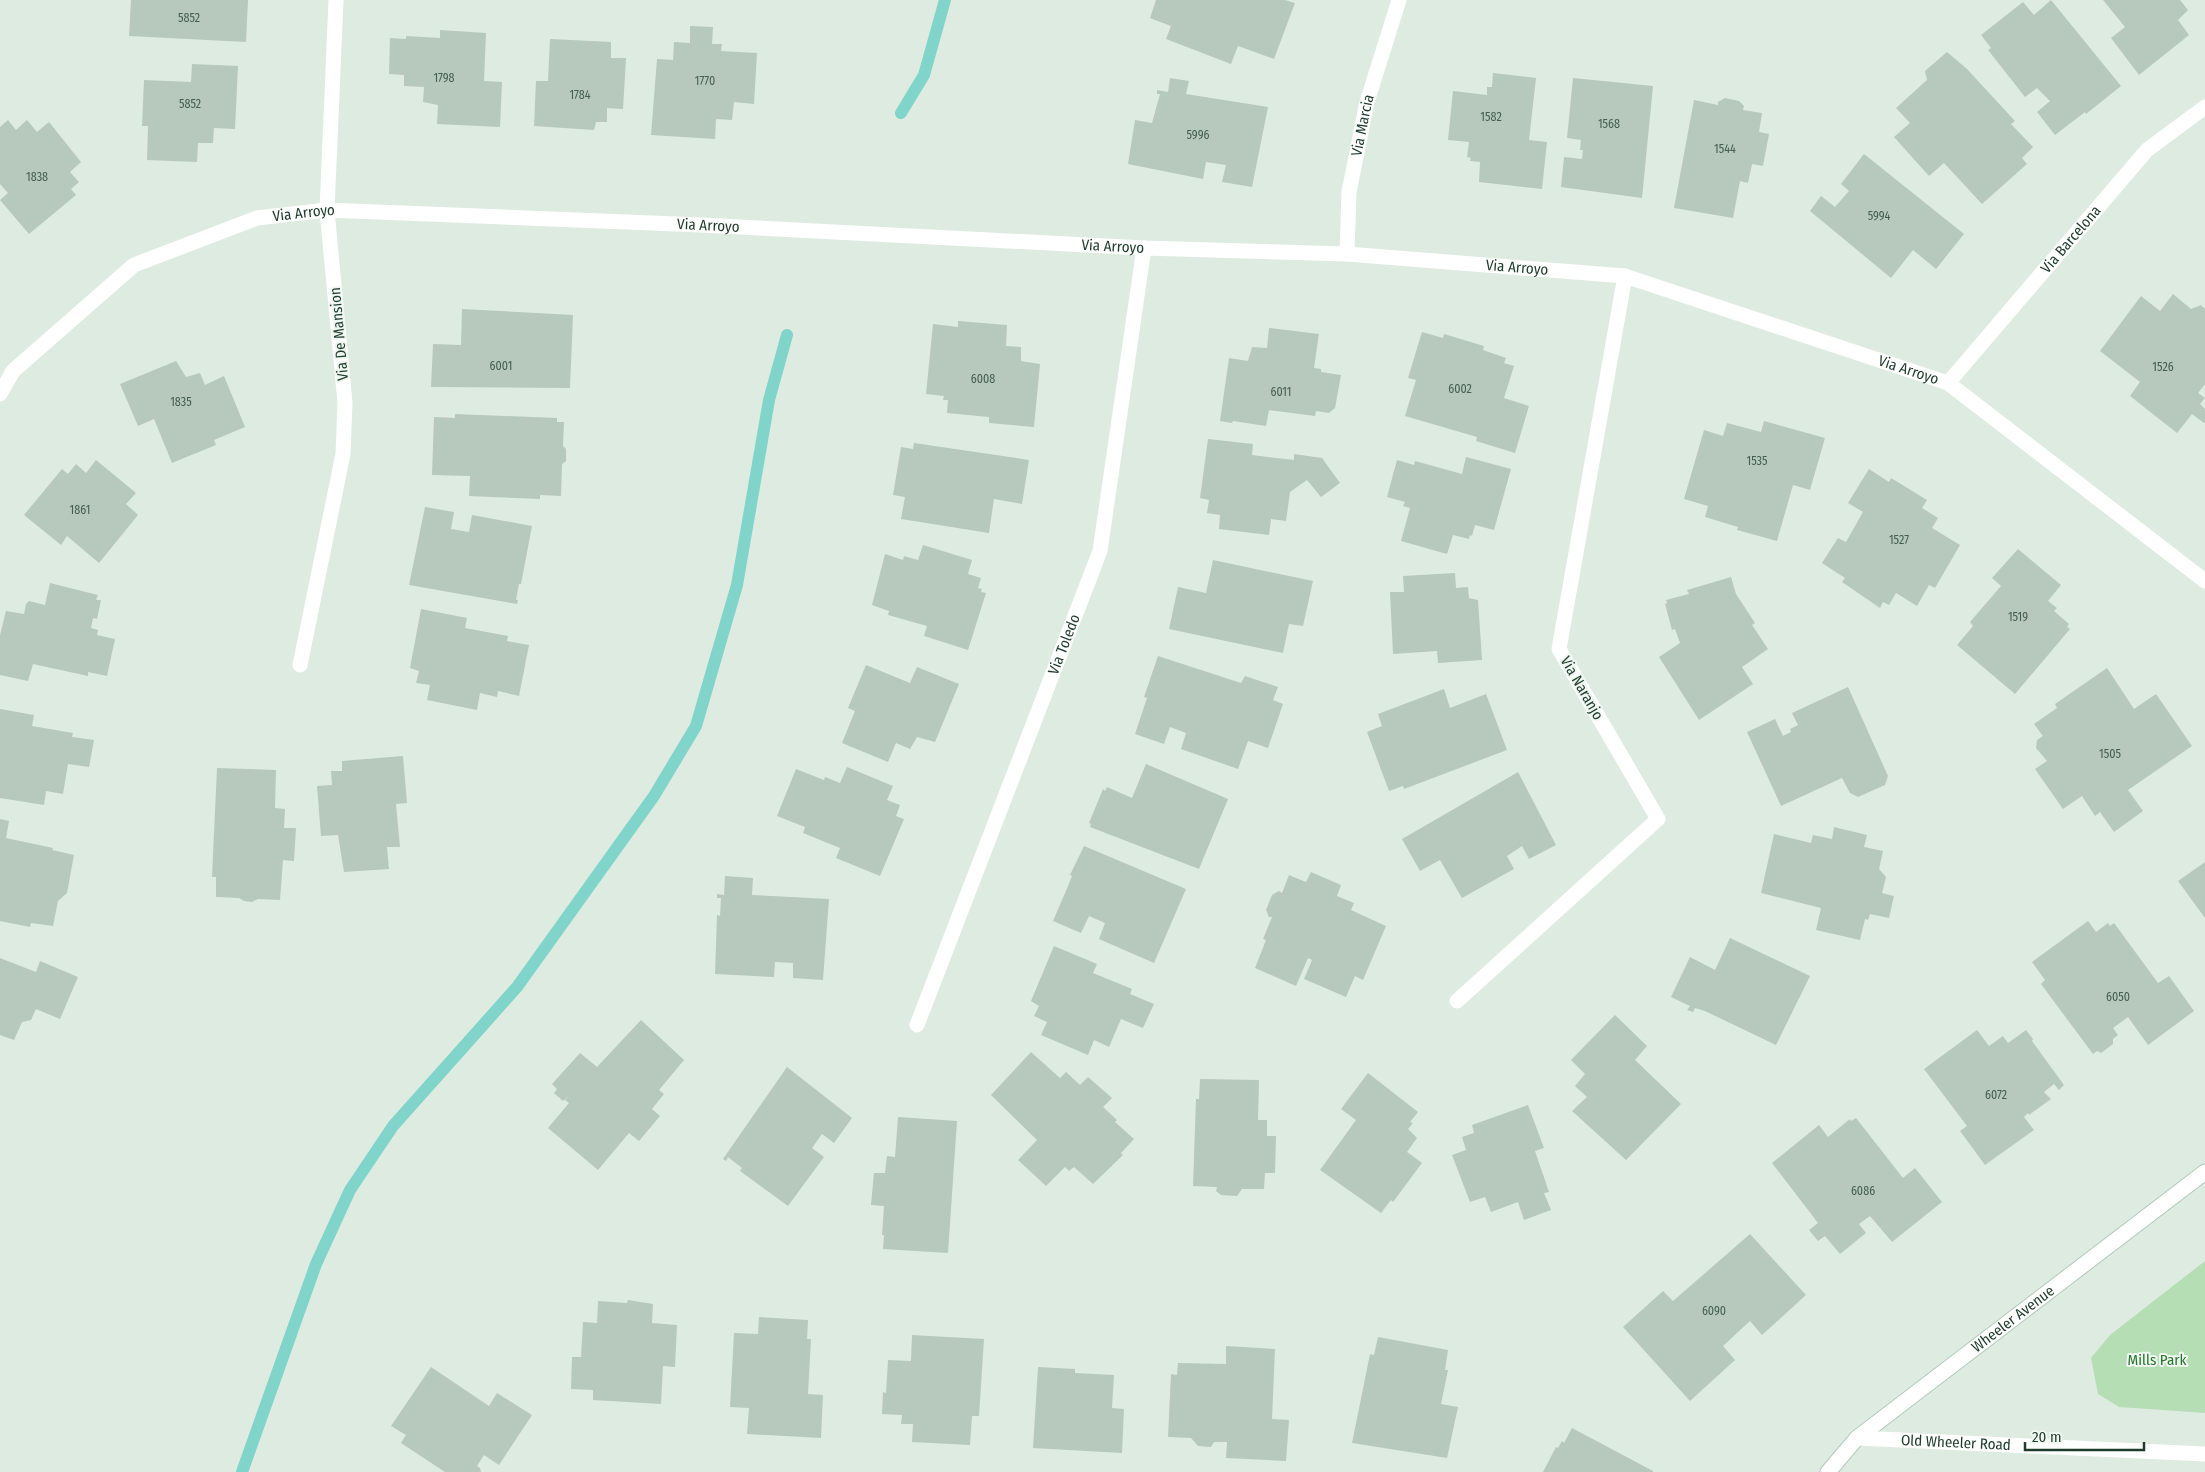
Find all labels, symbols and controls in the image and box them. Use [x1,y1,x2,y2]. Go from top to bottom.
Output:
house number: 5852 [178,11,200,25]
house number: 1798 [433,71,455,85]
house number: 1770 [695,74,715,88]
house number: 1784 [569,88,591,102]
street label: Via Marcia [1347,92,1378,158]
house number: 5852 [179,97,201,111]
house number: 1582 [1480,110,1502,124]
house number: 1568 [1598,117,1620,131]
house number: 5996 [1187,128,1210,142]
house number: 1544 [1714,142,1736,156]
house number: 1838 [26,170,48,184]
street label: Via Arroyo [272,201,335,225]
street label: Via Barcelona [2037,202,2105,277]
house number: 5994 [1868,209,1891,223]
street label: Via Arroyo [677,215,740,236]
street label: Via Arroyo [1081,236,1145,257]
street label: Via Arroyo [1485,256,1549,279]
street label: Via De Mansion [326,286,352,382]
street label: Via Arroyo [1876,352,1941,388]
house number: 6001 [490,359,512,373]
house number: 1526 [2152,360,2174,374]
house number: 6008 [971,372,995,386]
house number: 6002 [1448,382,1472,396]
house number: 6011 [1270,385,1292,399]
house number: 1835 [170,395,192,409]
house number: 1535 [1746,454,1768,468]
house number: 1861 [70,503,90,517]
house number: 1527 [1889,533,1909,547]
house number: 1519 [2008,610,2028,624]
street label: Via Toledo [1044,611,1084,677]
street label: Via Naranjo [1557,653,1607,723]
house number: 1505 [2099,747,2121,761]
house number: 6050 [2106,990,2130,1004]
house number: 6072 [1985,1088,2007,1102]
house number: 6086 [1851,1184,1875,1198]
street label: Wheeler Avenue [1968,1282,2058,1356]
house number: 6090 [1702,1304,1726,1318]
park label: Mills Park [2128,1351,2186,1369]
scale bar [2025,1420,2144,1452]
text: 20 m [2032,1428,2062,1446]
street label: Old Wheeler Road [1900,1431,2011,1454]

